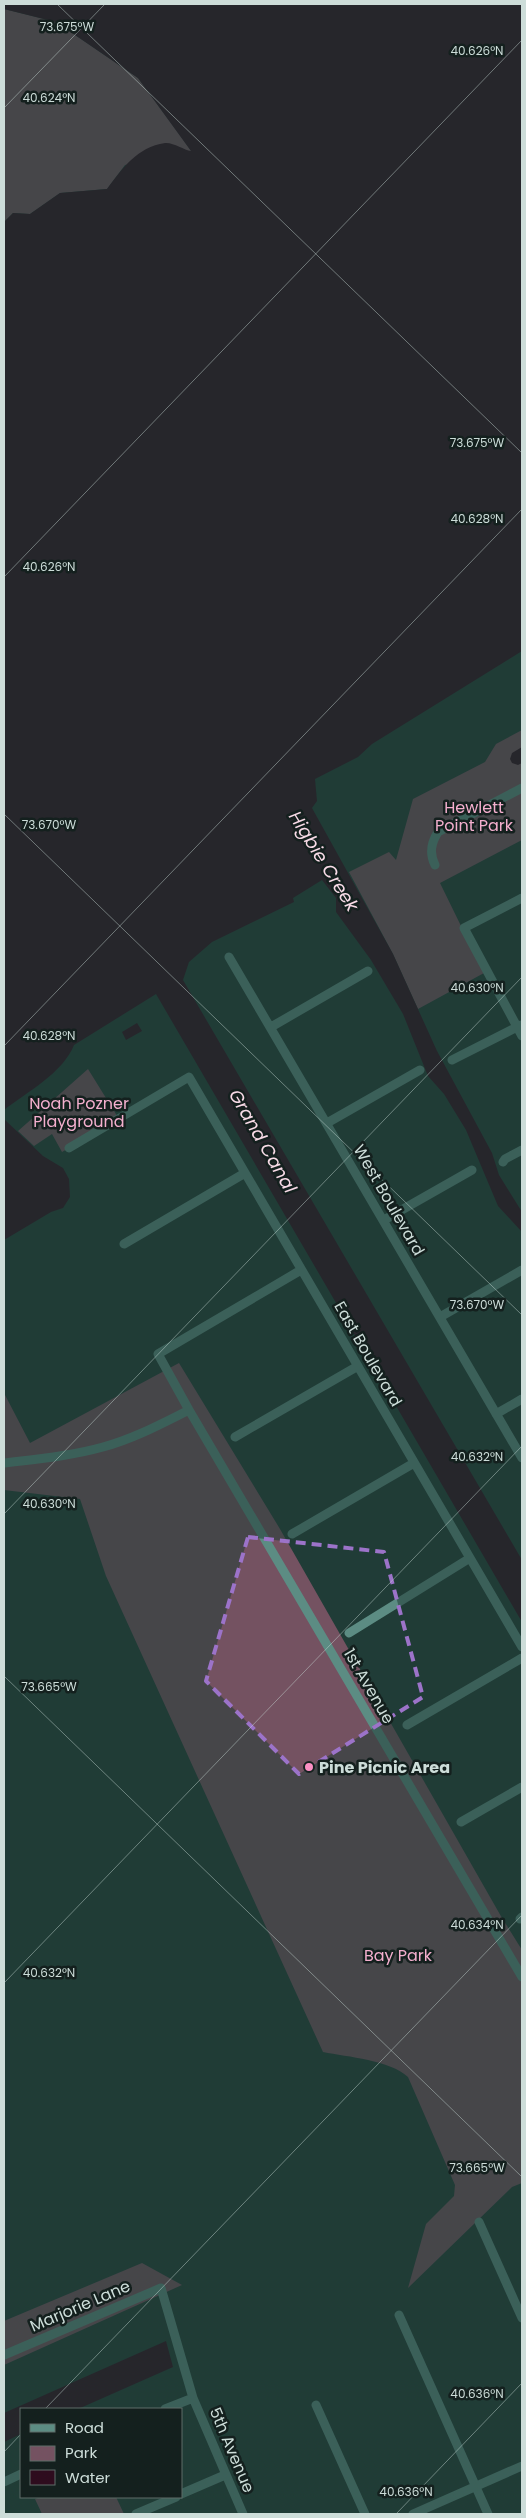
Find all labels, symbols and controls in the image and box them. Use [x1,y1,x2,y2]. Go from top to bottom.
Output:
text: 73.675°W [40,18,95,35]
text: 40.626°N [450,42,504,59]
text: 40.624°N [22,89,76,106]
text: 73.675°W [450,434,505,451]
text: 40.628°N [450,510,504,527]
text: 40.626°N [22,558,76,575]
park label: Hewlett Point Park [435,796,514,837]
water label: Higbie Creek [283,806,365,917]
text: 73.670°W [22,816,77,833]
text: 40.630°N [450,979,504,996]
text: 40.628°N [22,1027,76,1044]
water label: Grand Canal [223,1084,303,1198]
park label: Noah Pozner Playground [29,1092,129,1133]
street label: West Boulevard [348,1140,430,1260]
text: 73.670°W [450,1296,505,1313]
street label: East Boulevard [328,1297,408,1411]
text: 40.632°N [451,1448,503,1465]
text: 40.630°N [22,1495,76,1512]
street label: 1st Avenue [338,1644,400,1728]
text: 73.665°W [21,1678,77,1695]
place label: Pine Picnic Area [319,1756,450,1779]
marker: Pine Picnic Area [303,1761,315,1773]
text: 40.634°N [450,1916,504,1933]
park label: Bay Park [364,1944,433,1967]
text: 40.632°N [23,1964,75,1981]
text: 73.665°W [449,2159,505,2176]
street label: Marjorie Lane [26,2275,134,2337]
text: 40.636°N [450,2385,504,2402]
street label: 5th Avenue [204,2404,260,2496]
legend [20,2408,182,2498]
text: Road [65,2417,104,2438]
text: Park [65,2442,97,2463]
text: Water [65,2467,111,2488]
text: 40.636°N [379,2483,433,2500]

